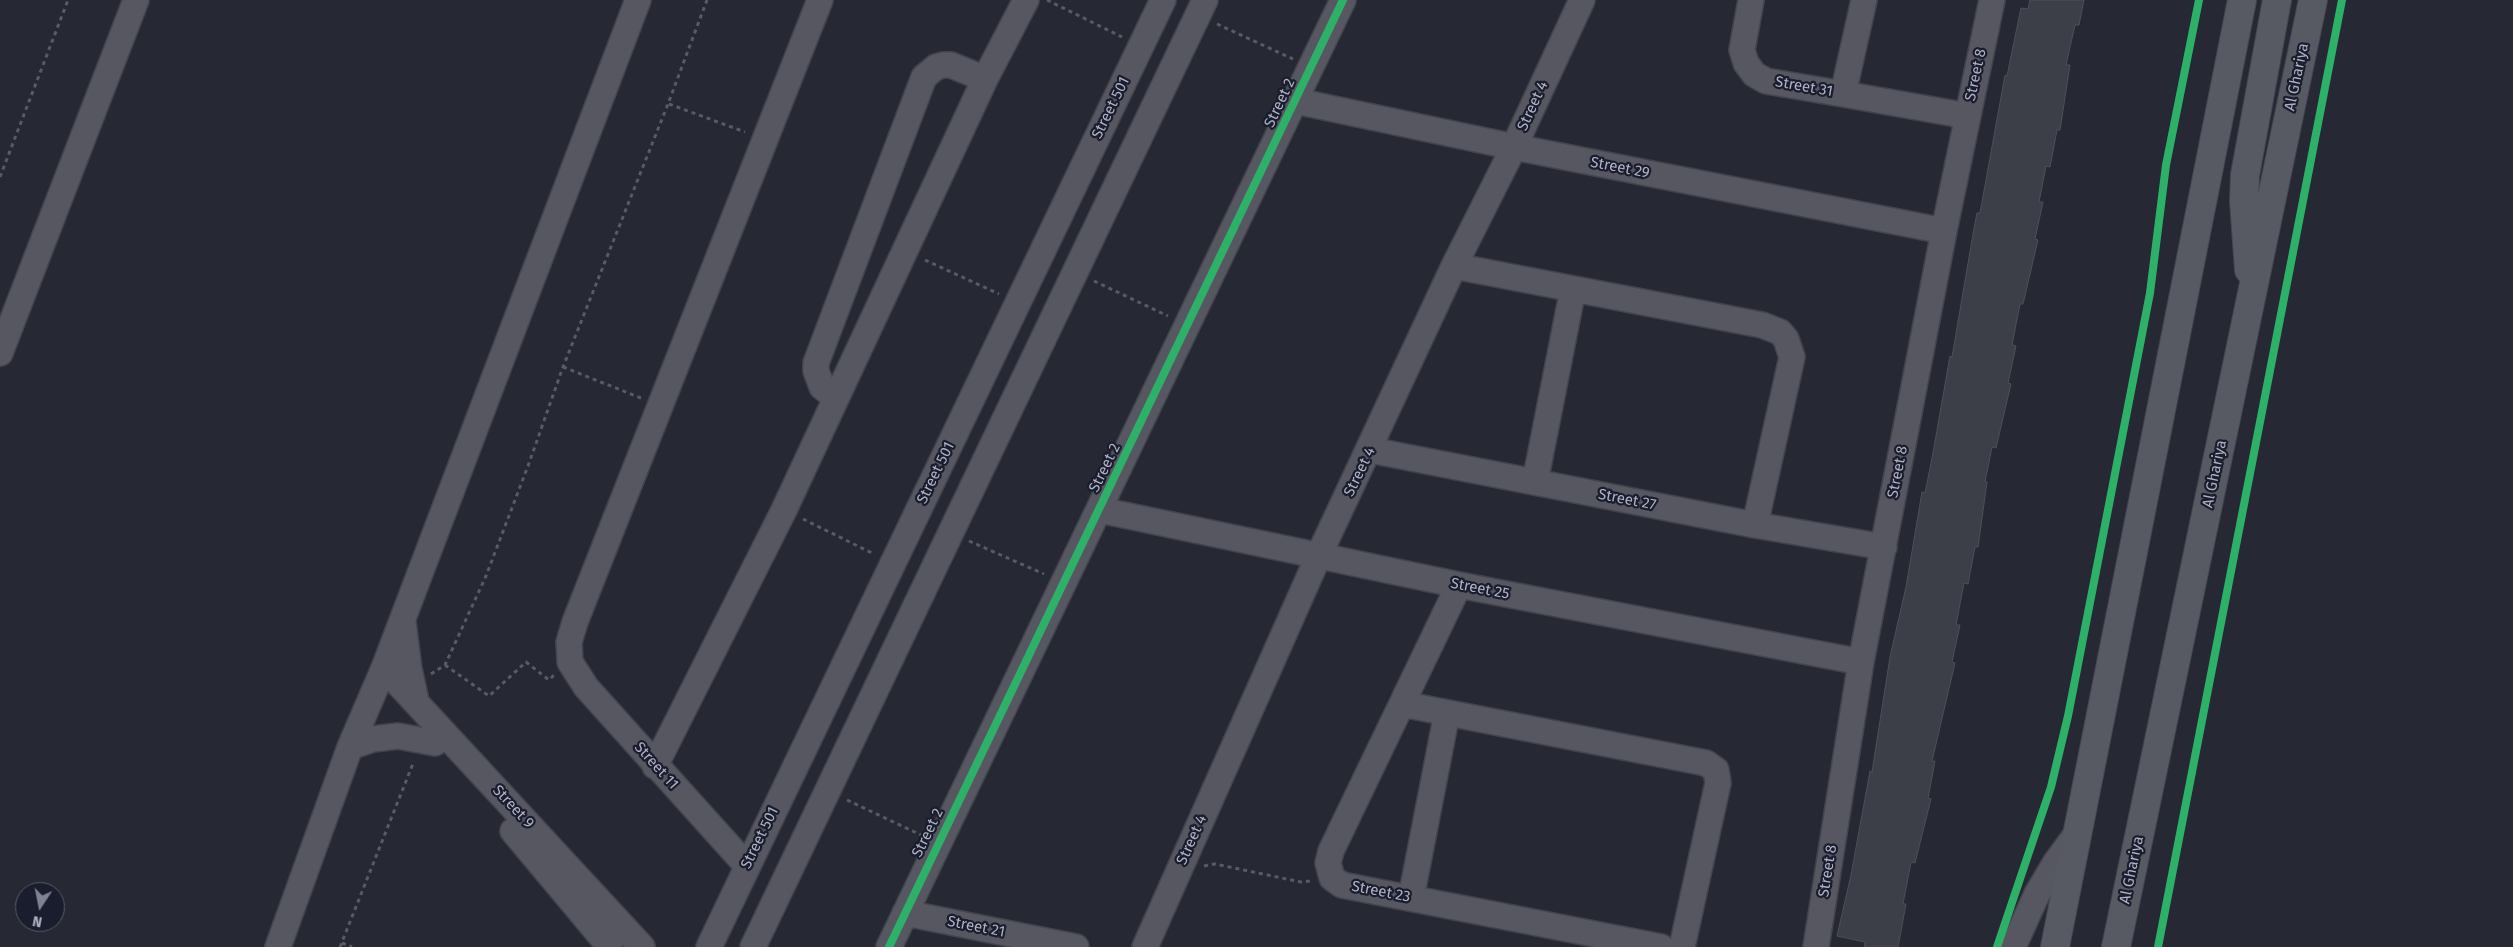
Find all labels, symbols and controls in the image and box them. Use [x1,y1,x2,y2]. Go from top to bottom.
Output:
street label: Al Ghariya [2281,42,2313,112]
street label: Street 8 [1962,47,1990,103]
street label: Street 31 [1774,73,1834,101]
street label: Street 501 [1088,74,1134,142]
street label: Street 2 [1261,76,1299,130]
street label: Street 4 [1514,78,1552,134]
street label: Street 29 [1589,153,1651,183]
street label: Street 501 [913,439,959,507]
street label: Al Ghariya [2199,439,2231,509]
street label: Street 2 [1085,441,1125,495]
street label: Street 4 [1340,444,1380,500]
street label: Street 8 [1884,444,1912,500]
street label: Street 27 [1597,486,1657,514]
street label: Street 25 [1449,574,1511,604]
street label: Street 11 [630,739,682,793]
street label: Street 9 [489,782,537,832]
street label: Street 501 [737,804,783,872]
street label: Street 2 [908,806,948,860]
street label: Street 4 [1173,812,1211,868]
street label: Al Ghariya [2116,835,2148,905]
street label: Street 8 [1815,843,1841,899]
street label: Street 23 [1350,877,1412,907]
north arrow [15,882,65,932]
text: N [31,912,43,930]
street label: Street 21 [946,913,1006,941]

